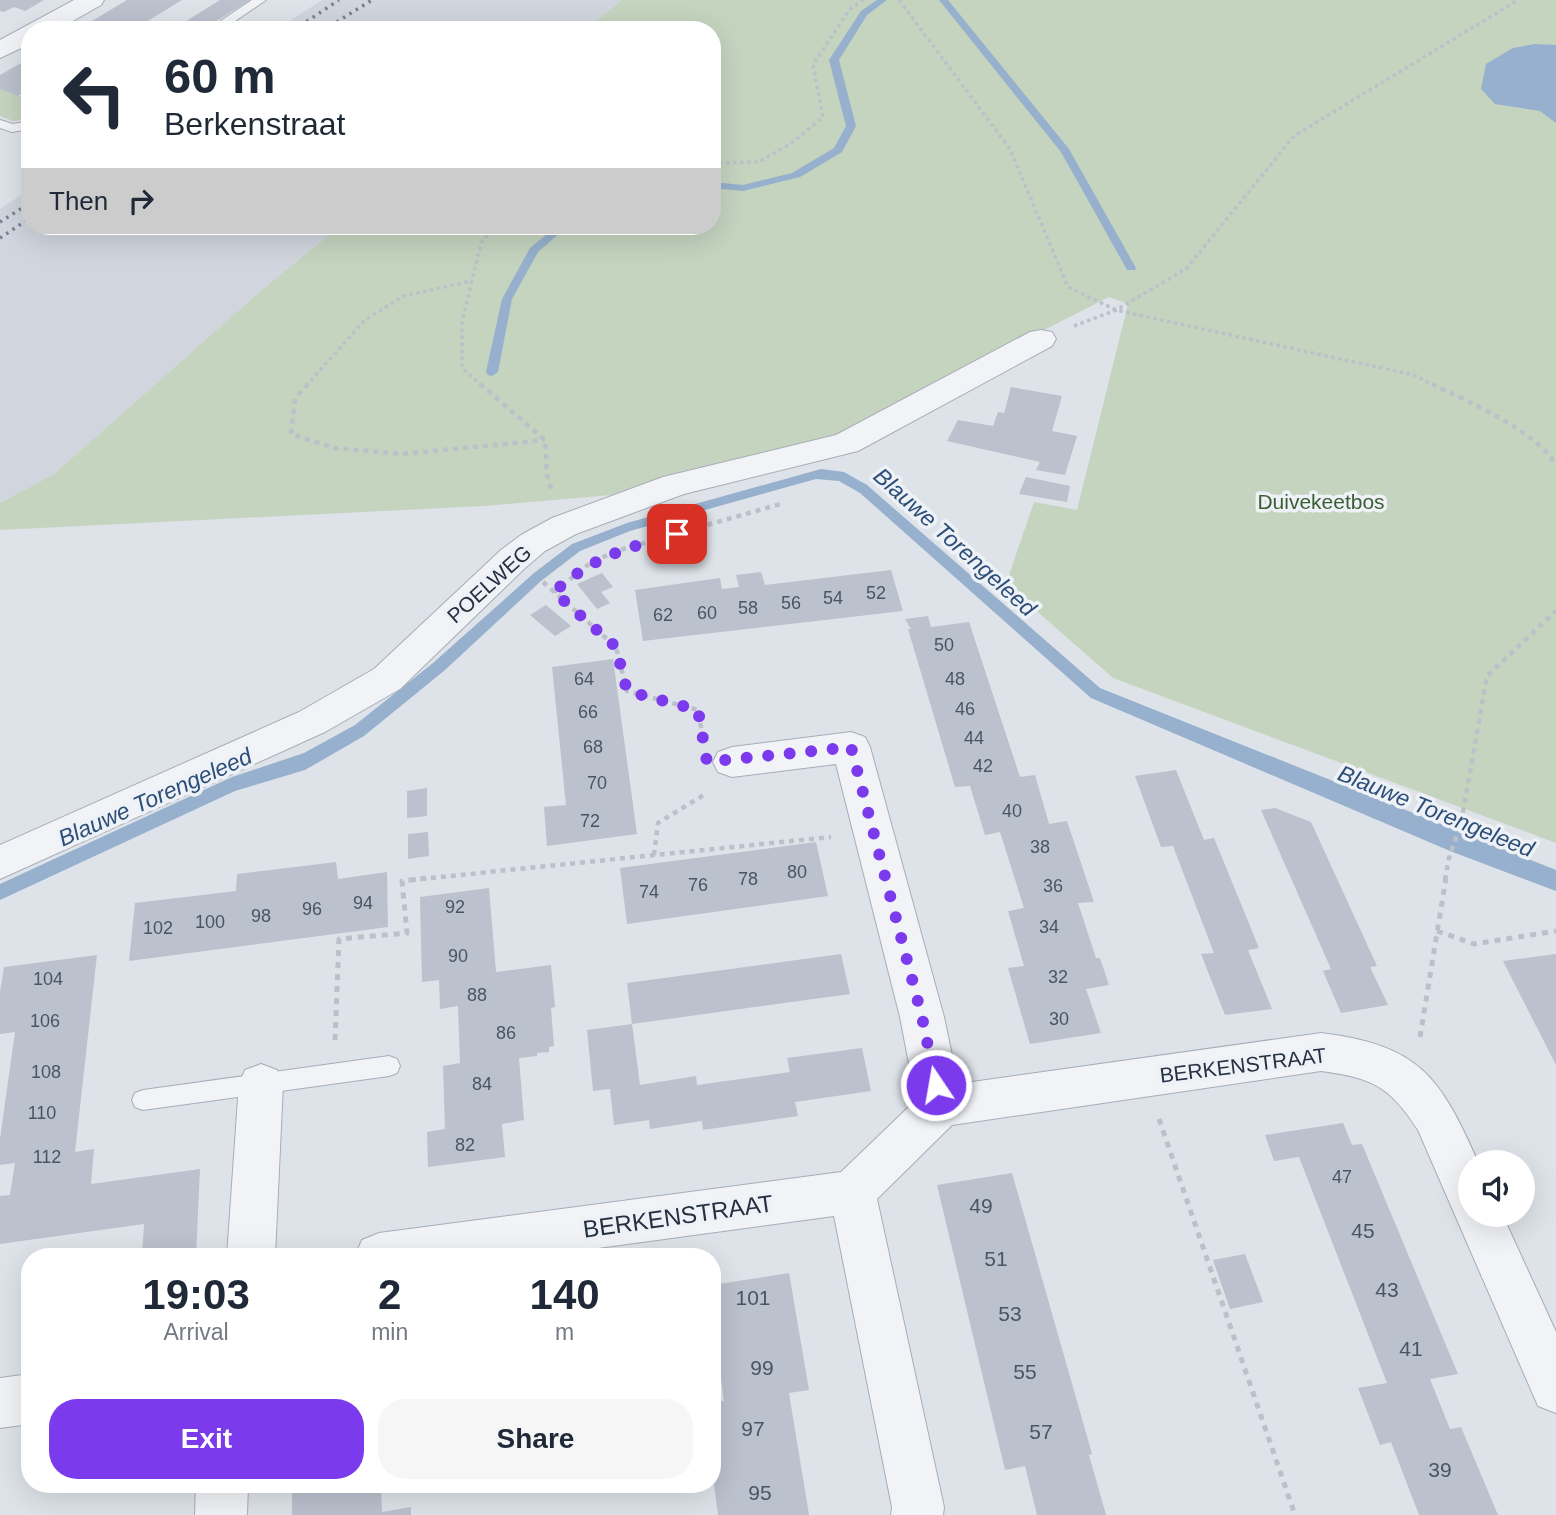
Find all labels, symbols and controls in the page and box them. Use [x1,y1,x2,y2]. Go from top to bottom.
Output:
icon: left [49,49,140,140]
text: 60 m [164,49,276,103]
text: Berkenstraat [164,106,345,142]
icon: right [122,182,160,220]
text: Then [49,186,108,216]
water label: Blauwe Torengeleed [869,462,1042,622]
park label: Duivekeetbos [1257,490,1385,513]
pin [647,504,707,564]
icon: arrive [658,515,696,553]
street label: POELWEG [442,540,536,628]
house number: 52 [866,583,886,603]
house number: 54 [823,588,843,608]
house number: 56 [781,593,801,613]
house number: 58 [738,598,758,618]
house number: 60 [697,603,717,623]
house number: 62 [653,605,673,625]
house number: 50 [934,635,954,655]
house number: 64 [574,669,594,689]
house number: 48 [945,669,965,689]
house number: 46 [955,699,975,719]
house number: 66 [578,702,598,722]
house number: 44 [964,728,984,748]
house number: 68 [583,737,603,757]
water label: Blauwe Torengeleed [54,742,257,851]
house number: 42 [973,756,993,776]
water label: Blauwe Torengeleed [1334,760,1539,863]
house number: 70 [587,773,607,793]
house number: 40 [1002,801,1022,821]
house number: 72 [580,811,600,831]
house number: 38 [1030,837,1050,857]
house number: 80 [787,862,807,882]
house number: 78 [738,869,758,889]
house number: 76 [688,875,708,895]
house number: 36 [1043,876,1063,896]
house number: 74 [639,882,659,902]
house number: 94 [353,893,373,913]
house number: 92 [445,897,465,917]
house number: 96 [302,899,322,919]
house number: 98 [251,906,271,926]
house number: 100 [195,912,225,932]
house number: 34 [1039,917,1059,937]
house number: 102 [143,918,173,938]
house number: 90 [448,946,468,966]
house number: 32 [1048,967,1068,987]
house number: 104 [33,969,63,989]
house number: 88 [467,985,487,1005]
house number: 30 [1049,1009,1069,1029]
house number: 106 [30,1011,60,1031]
house number: 86 [496,1023,516,1043]
street label: BERKENSTRAAT [1158,1043,1328,1087]
position arrow [899,1048,973,1122]
house number: 108 [31,1062,61,1082]
house number: 84 [472,1074,492,1094]
house number: 110 [28,1103,56,1123]
house number: 82 [455,1135,475,1155]
house number: 112 [33,1147,61,1167]
map controls [1458,1150,1535,1227]
button: sound [1458,1150,1535,1227]
house number: 47 [1332,1167,1352,1187]
street label: BERKENSTRAAT [581,1189,775,1243]
house number: 49 [969,1194,993,1217]
house number: 45 [1351,1219,1375,1242]
house number: 51 [984,1247,1008,1270]
text: 19:03 [142,1271,250,1318]
text: 2 [378,1271,401,1318]
text: 140 [530,1271,600,1318]
house number: 43 [1375,1278,1399,1301]
house number: 101 [735,1286,771,1309]
house number: 53 [998,1302,1022,1325]
text: Arrival [163,1319,229,1345]
text: min [371,1319,408,1345]
text: m [555,1319,574,1345]
house number: 41 [1399,1337,1423,1360]
house number: 99 [750,1356,774,1379]
house number: 55 [1013,1360,1037,1383]
button: Exit [49,1399,364,1479]
button: Share [378,1399,693,1479]
house number: 97 [741,1417,765,1440]
house number: 57 [1029,1420,1053,1443]
house number: 39 [1428,1458,1452,1481]
house number: 95 [748,1481,772,1504]

